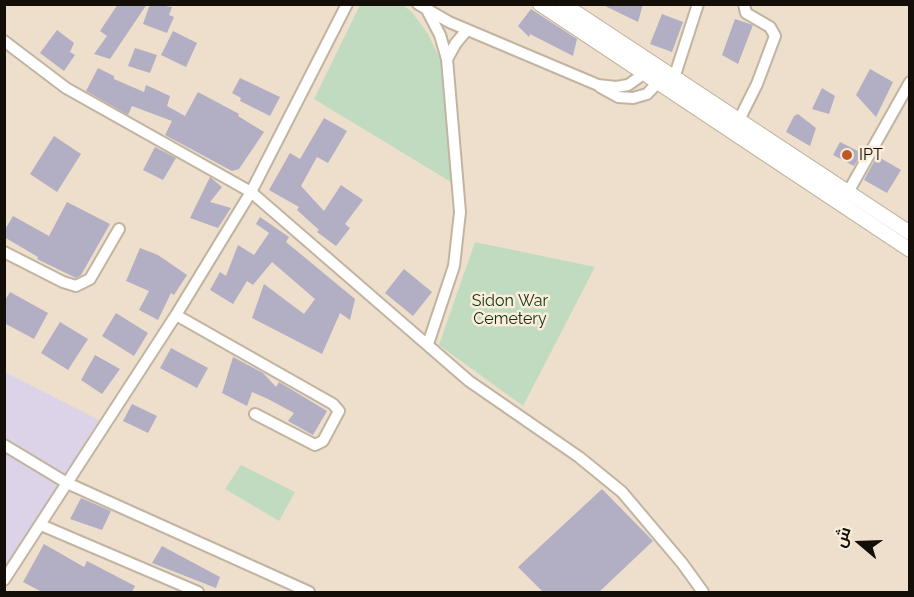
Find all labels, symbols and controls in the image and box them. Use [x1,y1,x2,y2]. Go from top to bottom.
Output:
place label: IPT [859,145,883,165]
marker: IPT [840,148,854,162]
park label: Sidon War Cemetery [472,291,548,329]
north arrow [830,513,890,573]
text: ش [830,524,855,550]

